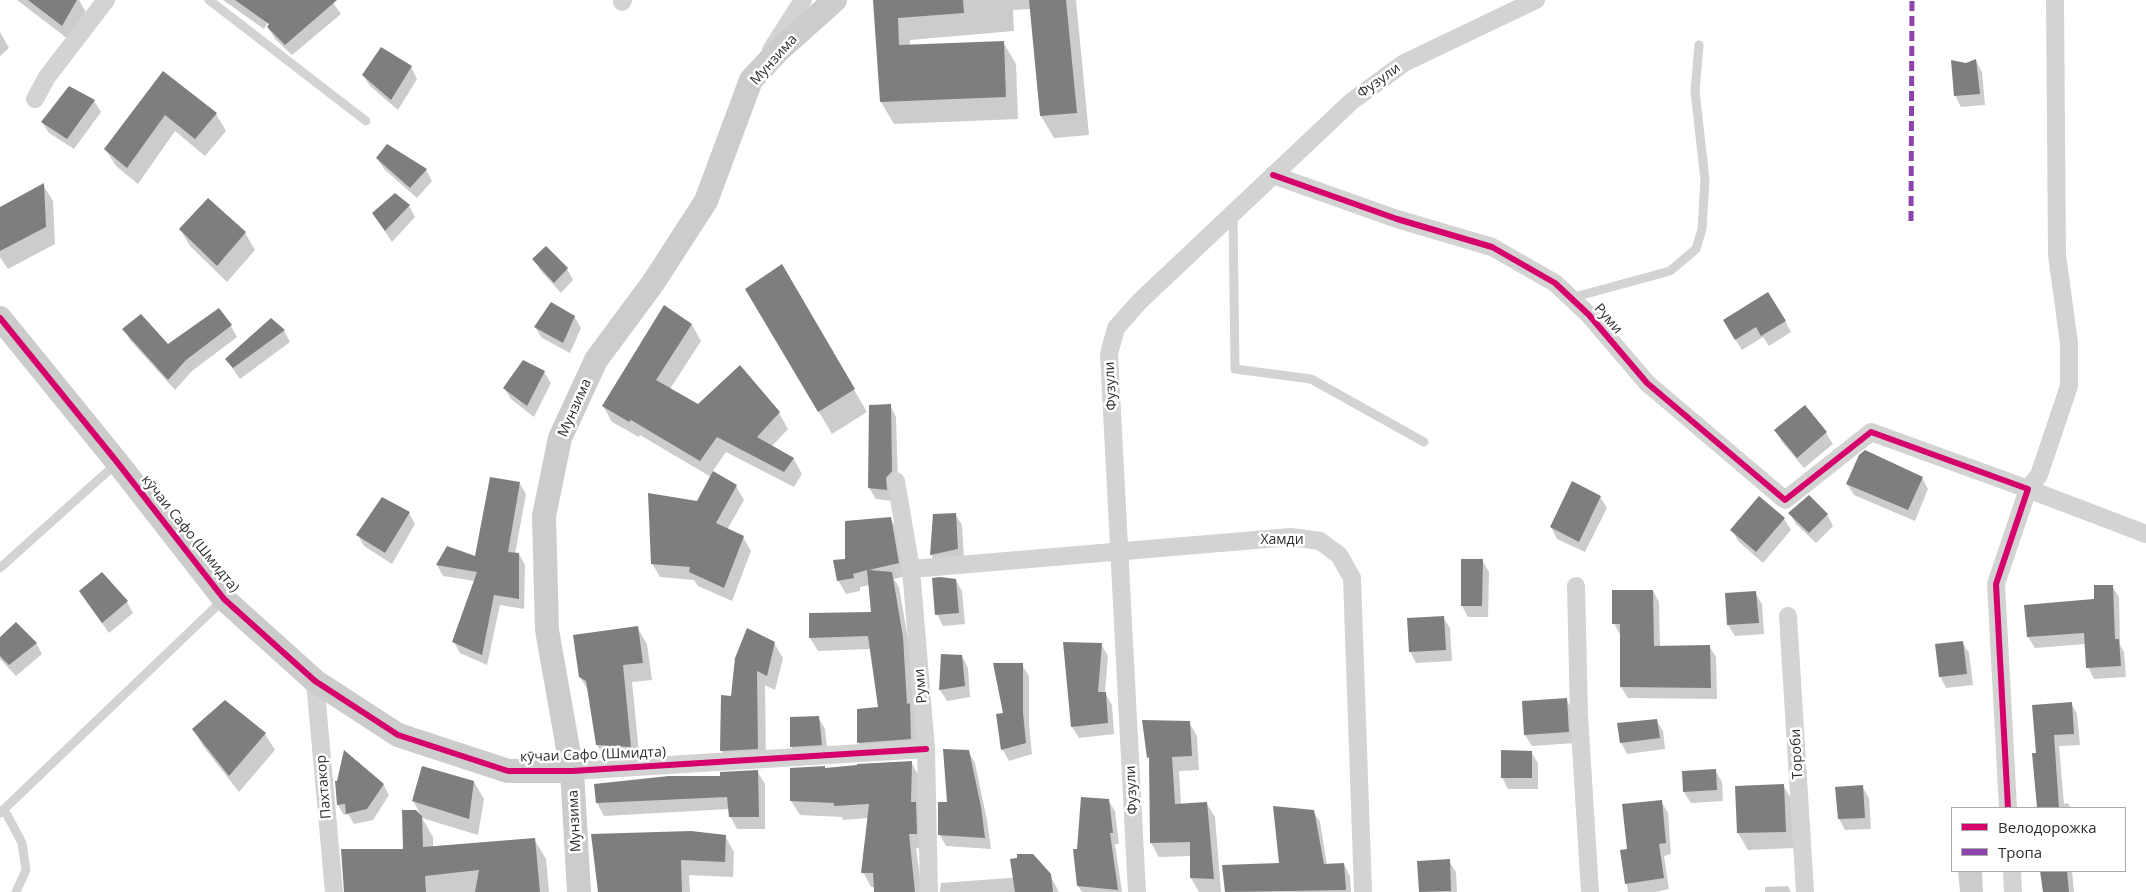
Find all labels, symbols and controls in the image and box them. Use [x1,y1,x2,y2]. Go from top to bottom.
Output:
street label: Мунзима [747,31,801,89]
street label: Фузули [1354,60,1404,102]
street label: Руми [1590,300,1626,338]
street label: Фузули [1101,361,1121,411]
street label: Мунзима [555,376,595,440]
street label: кӯчаи Сафо (Шмидта) [138,472,242,596]
street label: Хамди [1260,532,1304,548]
street label: Руми [911,668,931,704]
street label: Тороби [1787,728,1807,780]
street label: кӯчаи Сафо (Шмидта) [520,744,666,766]
street label: Пахтакор [313,754,335,820]
street label: Фузули [1122,765,1142,815]
street label: Мунзима [565,790,585,852]
legend [1951,807,2126,872]
text: Велодорожка [1998,817,2097,837]
text: Тропа [1998,842,2042,862]

